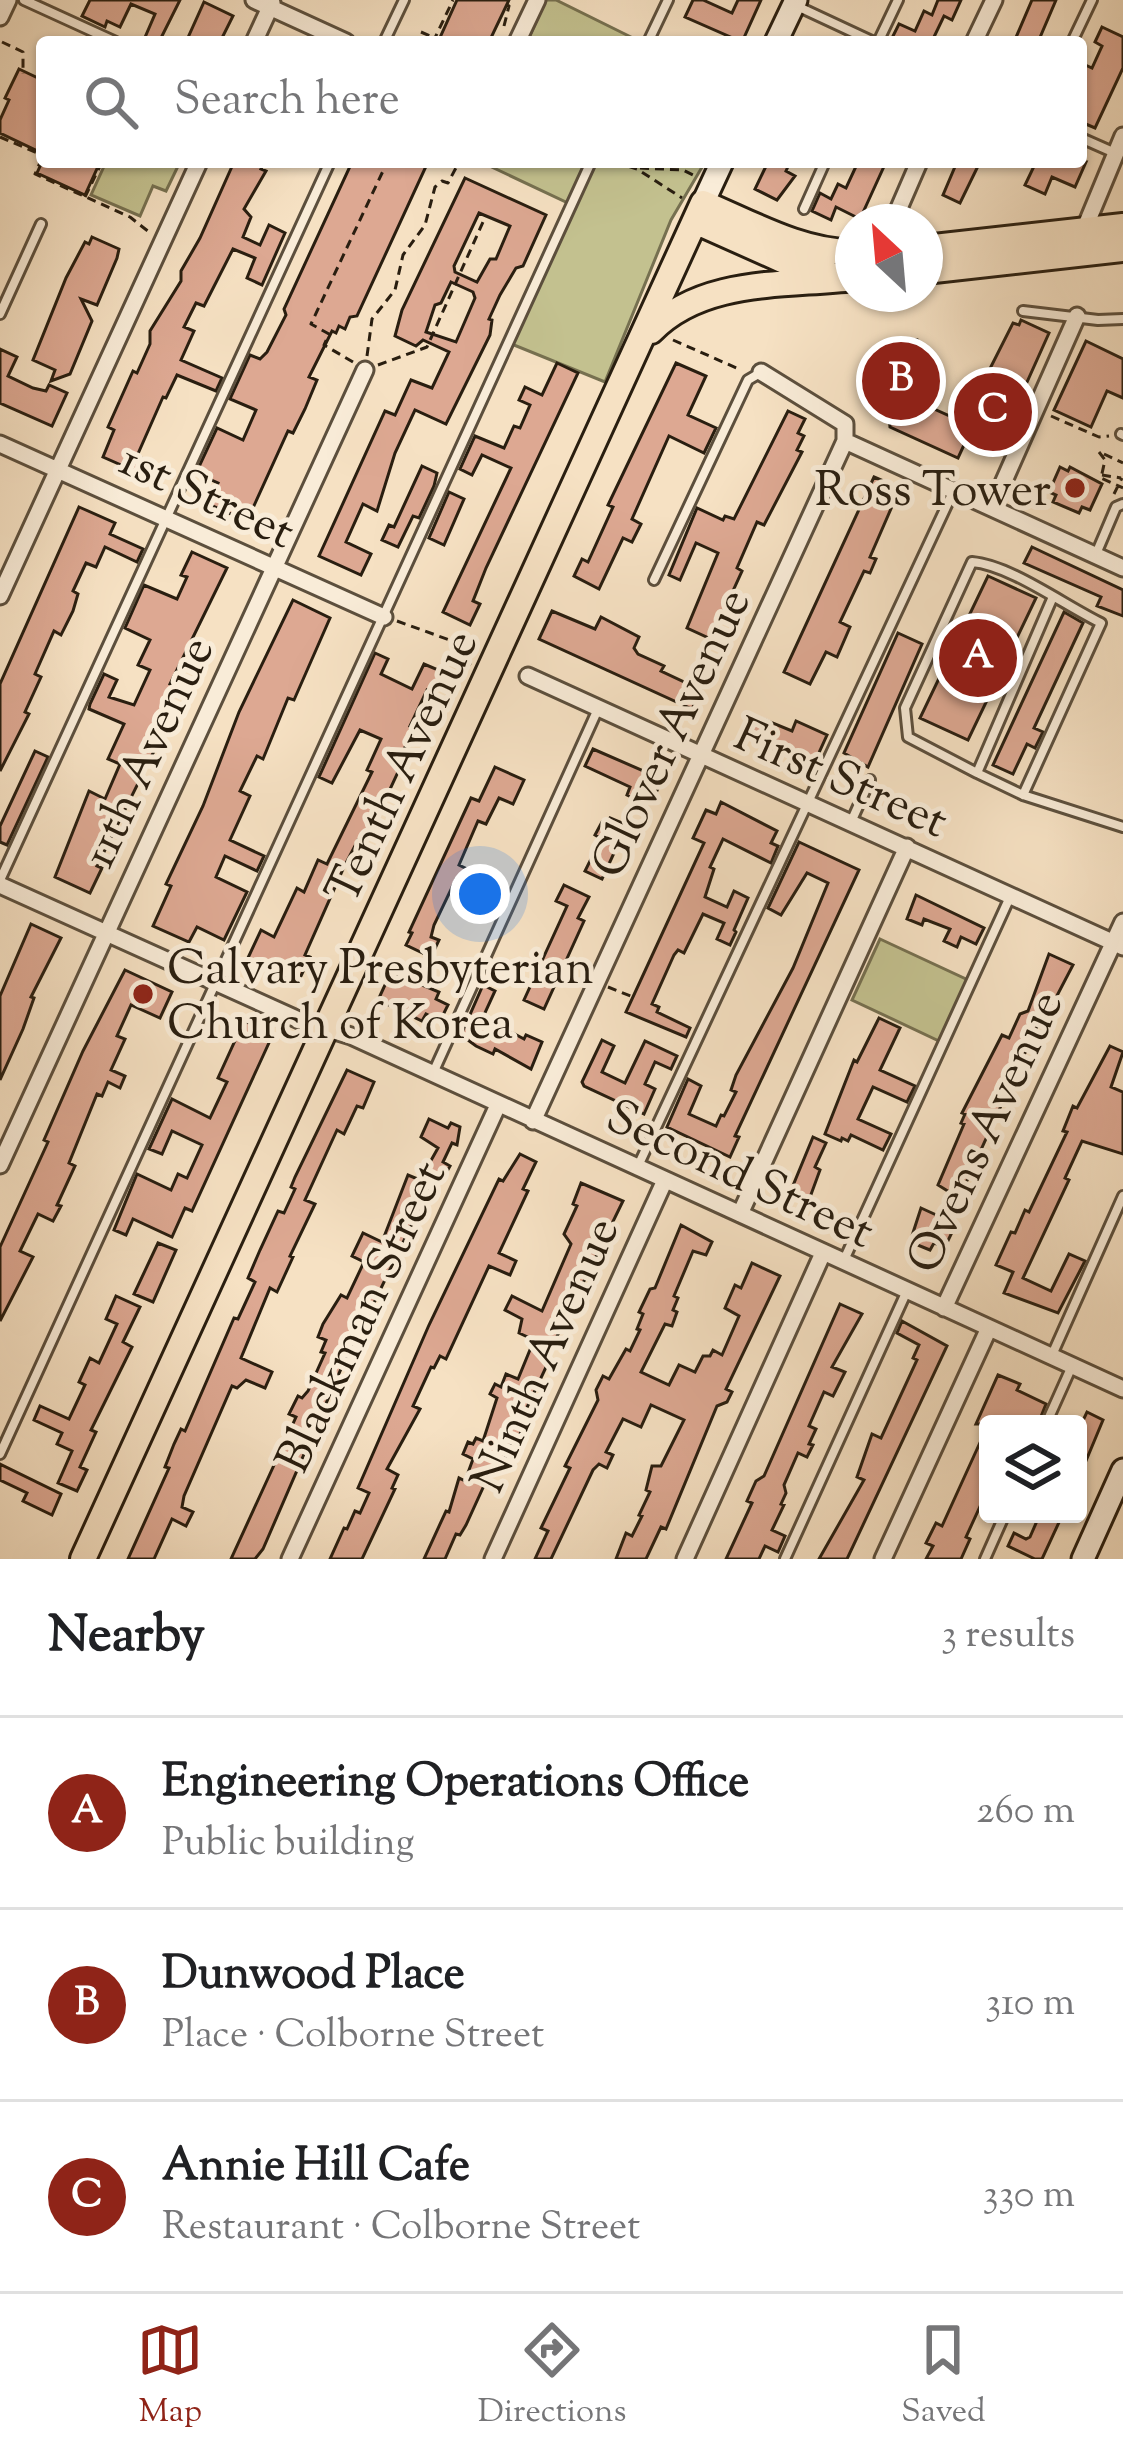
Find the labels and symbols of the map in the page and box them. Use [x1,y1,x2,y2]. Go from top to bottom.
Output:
north arrow [835,204,943,312]
pin: B [862,336,940,426]
pin: C [954,367,1032,457]
street label: 1st Street [107,428,304,570]
place label: Ross Tower [814,459,1051,528]
marker: Ross Tower [1062,475,1088,501]
street label: Glover Avenue [577,578,771,890]
pin: A [939,613,1017,703]
street label: Tenth Avenue [311,620,499,917]
street label: 11th Avenue [67,626,235,880]
street label: First Street [722,703,957,859]
your location [450,864,510,924]
place label: Calvary Presbyterian Church of Korea [167,937,594,1061]
marker: Calvary Presbyterian Church of Korea [130,981,156,1007]
street label: Ovens Avenue [892,981,1084,1286]
street label: Second Street [594,1085,884,1269]
street label: Blackman Street [262,1151,466,1486]
street label: Ninth Avenue [457,1208,639,1505]

